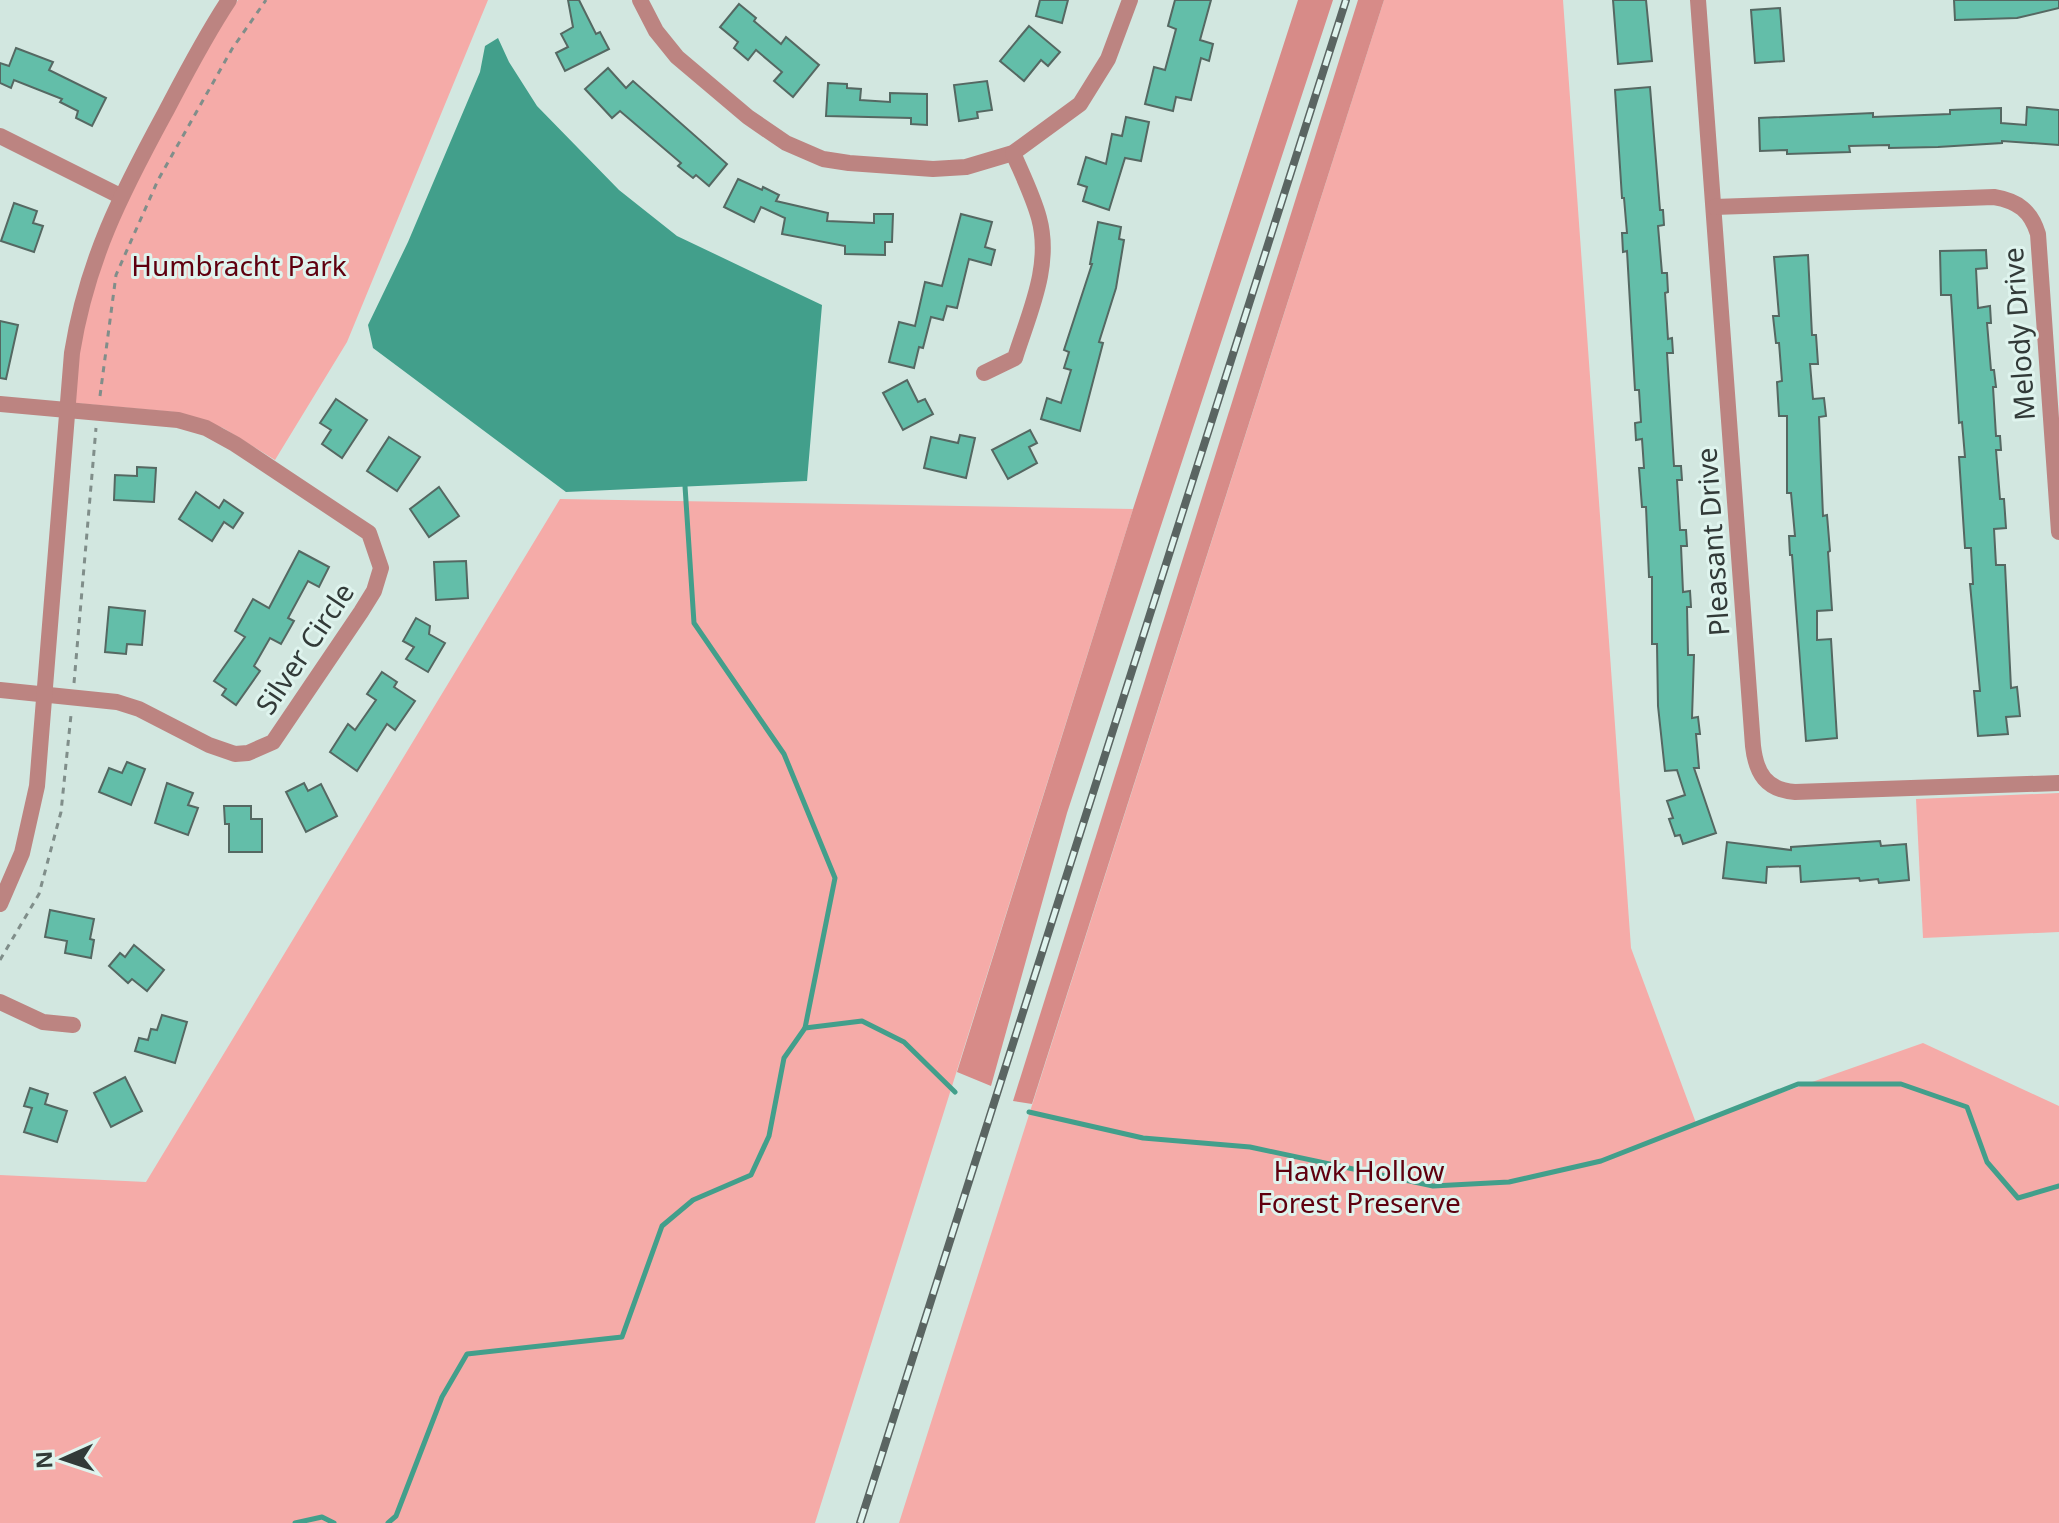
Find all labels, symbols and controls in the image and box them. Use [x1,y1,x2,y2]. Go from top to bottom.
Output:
park label: Humbracht Park [131,246,347,284]
street label: Melody Drive [1993,246,2043,422]
street label: Pleasant Drive [1686,447,1738,637]
street label: Silver Circle [246,575,362,721]
park label: Hawk Hollow Forest Preserve [1257,1151,1461,1221]
north arrow [24,1419,104,1499]
text: N [28,1450,58,1470]

